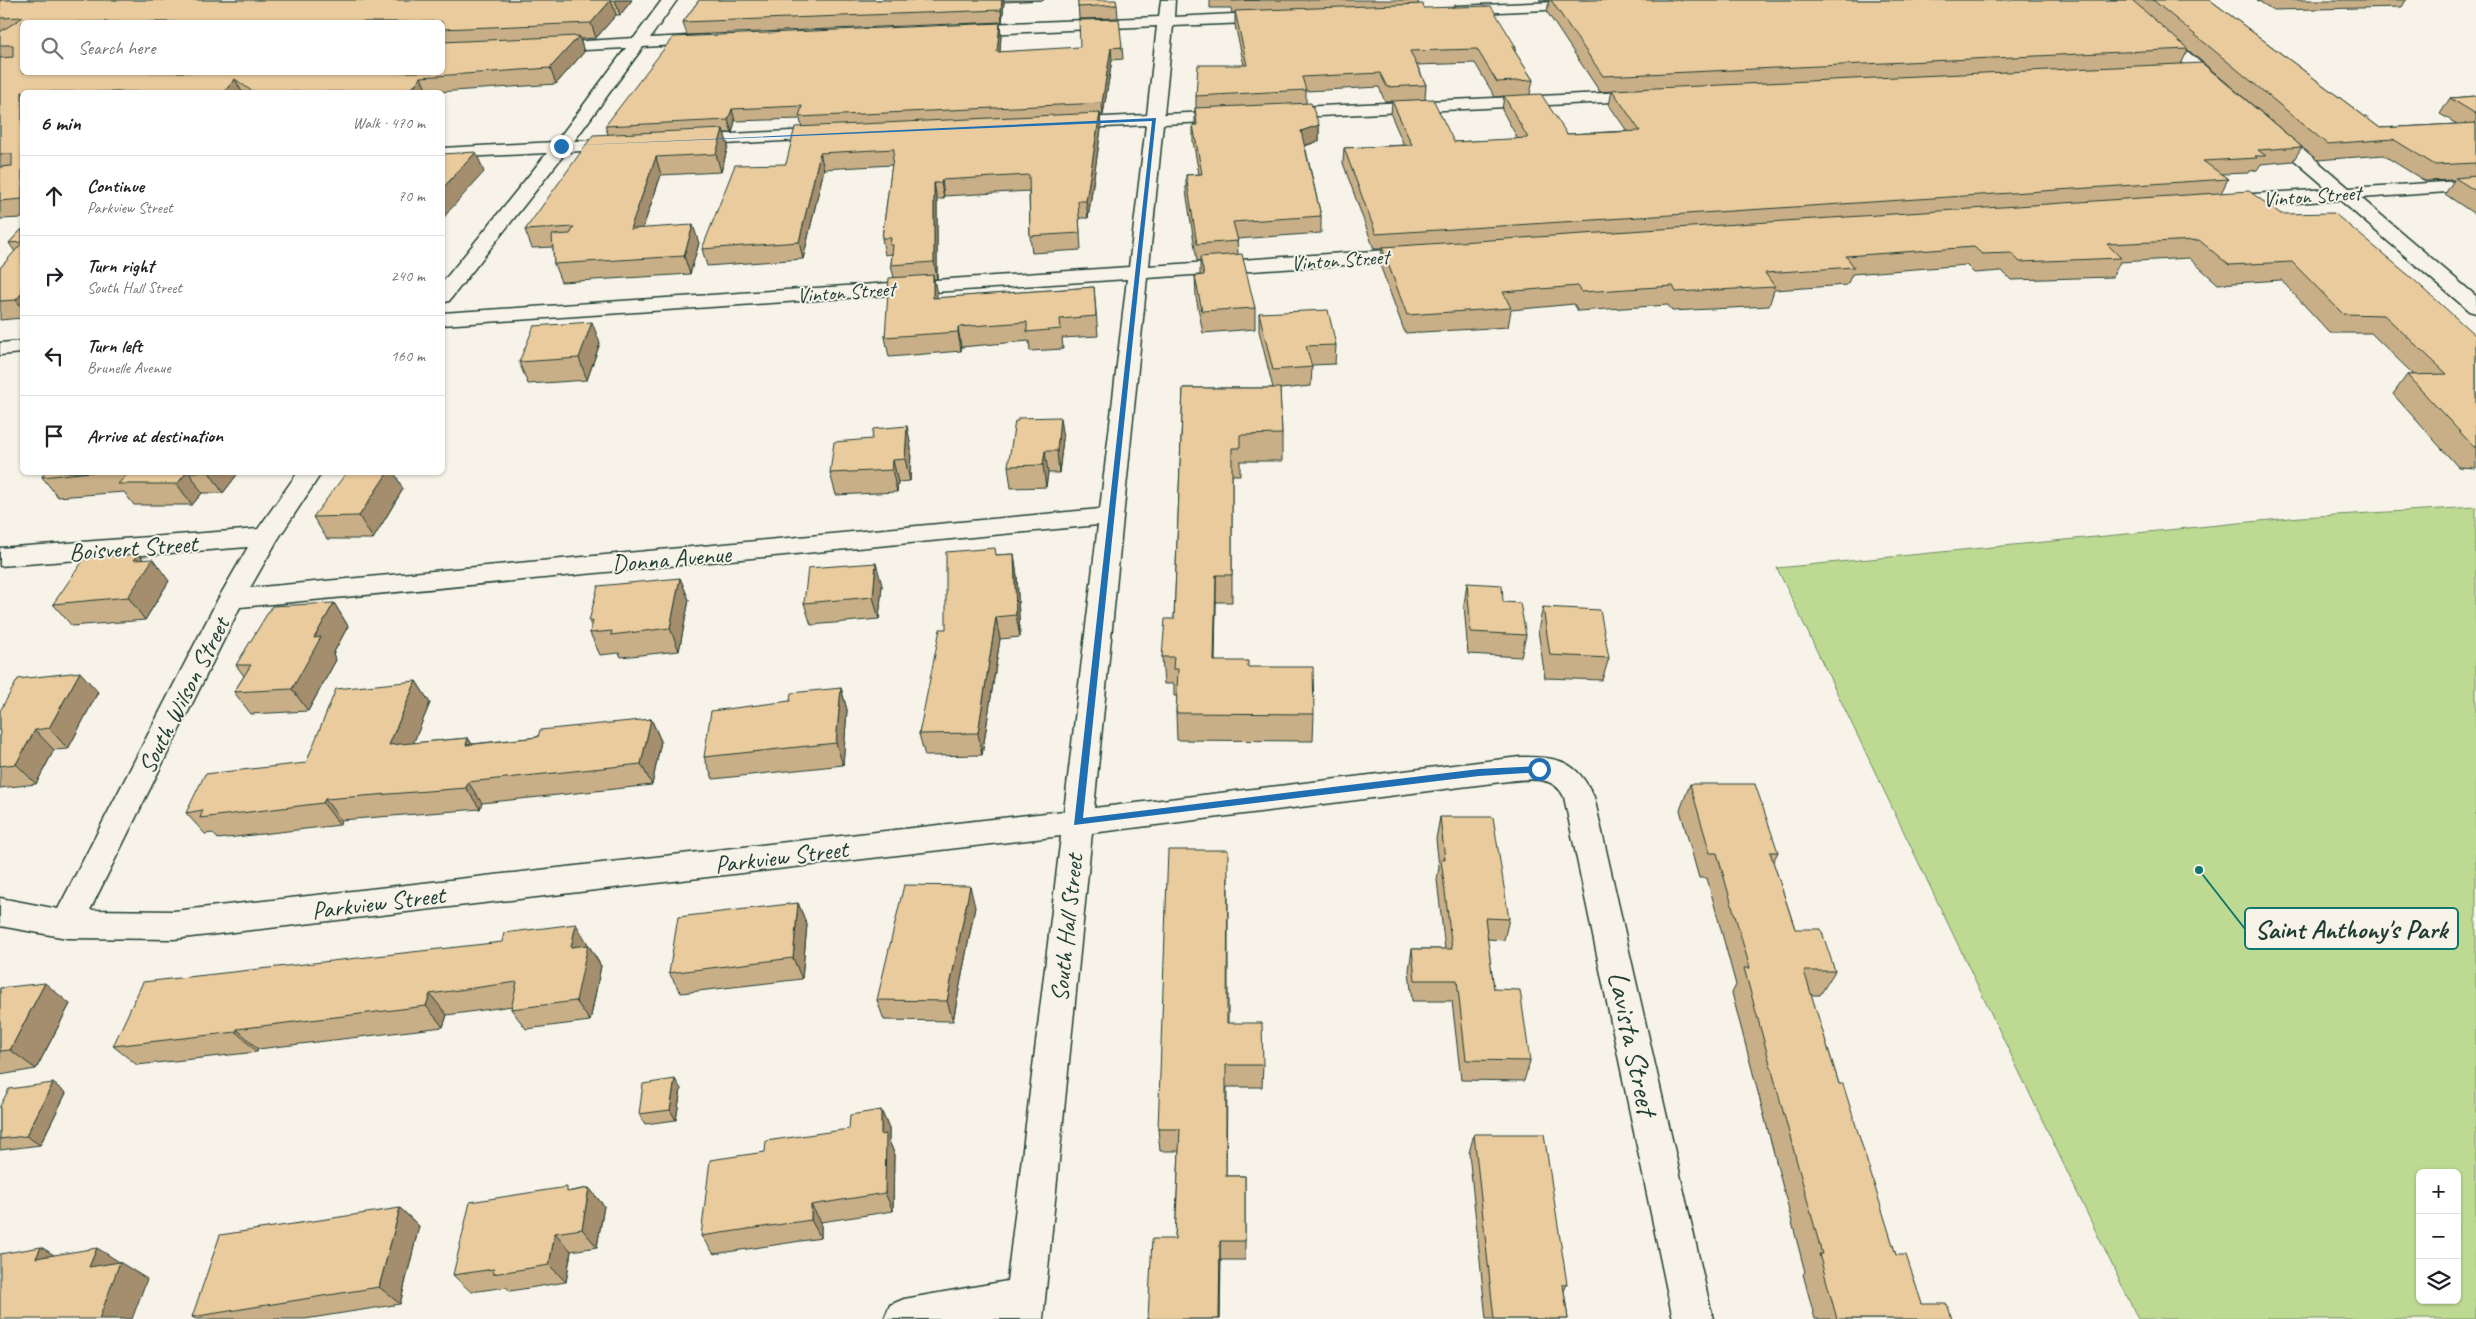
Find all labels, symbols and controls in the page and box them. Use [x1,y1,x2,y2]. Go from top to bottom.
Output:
search box [20,20,445,75]
icon: search [38,34,66,62]
text: Search here [78,36,155,60]
text: 6 min [40,110,81,136]
text: Walk · 470 m [353,113,425,133]
route end [550,135,573,158]
text: Continue [87,174,144,198]
street label: Vinton Street [2262,179,2365,212]
icon: ahead [40,182,68,210]
text: 70 m [398,186,425,206]
text: Parkview Street [87,198,173,218]
street label: Vinton Street [1290,243,1393,276]
text: Turn right [87,254,154,278]
icon: right [40,262,68,290]
text: 240 m [391,266,425,286]
street label: Vinton Street [796,275,899,308]
text: South Hall Street [87,278,182,298]
text: Turn left [87,334,142,358]
icon: left [40,342,68,370]
text: 160 m [391,346,425,366]
text: Brunelle Avenue [87,358,171,378]
icon: arrive [40,422,68,450]
text: Arrive at destination [87,424,223,448]
street label: Boisvert Street [68,527,201,568]
street label: Donna Avenue [610,538,734,580]
street label: South Wilson Street [131,610,238,779]
route start [1528,758,1551,781]
street label: Parkview Street [713,833,852,881]
street label: South Hall Street [1043,850,1091,1003]
street label: Parkview Street [310,879,449,927]
callout: Saint Anthony's Park [2245,908,2458,949]
text: Saint Anthony's Park [2255,913,2450,946]
street label: Lavista Street [1599,968,1668,1122]
map controls [2416,1169,2461,1304]
button: + [2416,1169,2461,1214]
button: − [2416,1214,2461,1259]
button: layers [2416,1259,2461,1304]

